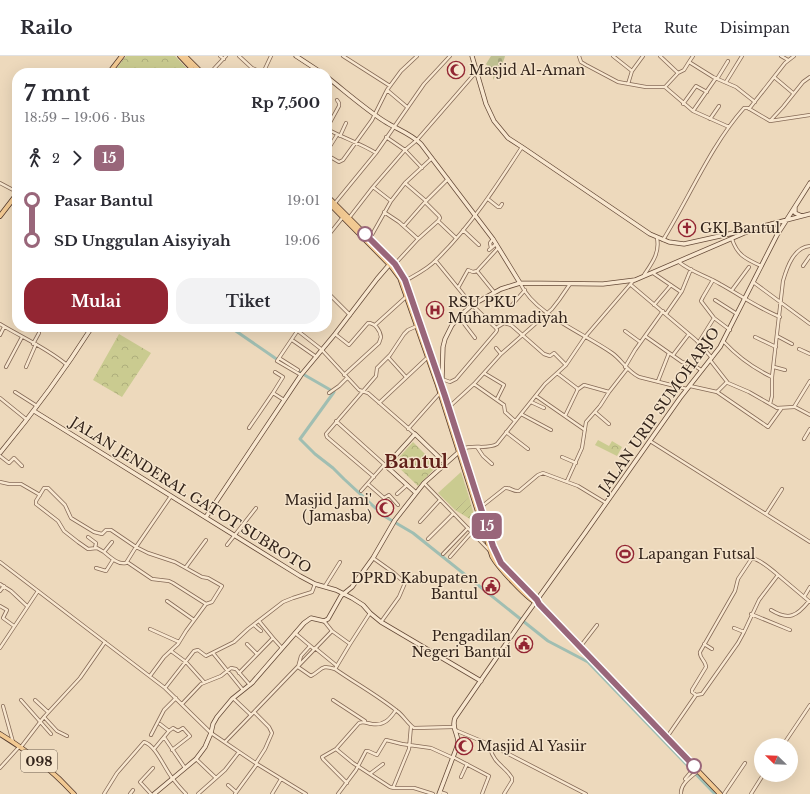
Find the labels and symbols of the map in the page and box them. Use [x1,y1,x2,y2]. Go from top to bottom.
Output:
mosque icon: Masjid Al-Aman [446,60,466,80]
place label: Masjid Al-Aman [469,61,585,79]
church icon: GKJ Bantul [677,218,697,238]
place label: GKJ Bantul [700,219,780,237]
unlabelled marker [357,226,373,242]
place label: RSU PKU Muhammadiyah [448,293,568,327]
hospital icon: RSU PKU Muhammadiyah [425,300,445,320]
street label: JALAN URIP SUMOHARJO [594,324,723,498]
street label: JALAN JENDERAL GATOT SUBROTO [65,412,315,577]
district label: Bantul [384,451,449,473]
place label: Masjid Jami' (Jamasba) [285,491,372,525]
mosque icon: Masjid Jami' (Jamasba) [375,498,395,518]
line badge: 15 [469,513,505,539]
sports icon: Lapangan Futsal [615,544,635,564]
place label: Lapangan Futsal [638,545,756,563]
place label: DPRD Kabupaten Bantul [351,569,478,603]
public building icon: DPRD Kabupaten Bantul [481,576,501,596]
place label: Pengadilan Negeri Bantul [412,627,511,661]
public building icon: Pengadilan Negeri Bantul [514,634,534,654]
mosque icon: Masjid Al Yasiir [454,736,474,756]
place label: Masjid Al Yasiir [477,737,587,755]
north arrow [754,738,798,782]
road number: 098 [21,750,57,772]
unlabelled marker [686,758,702,774]

